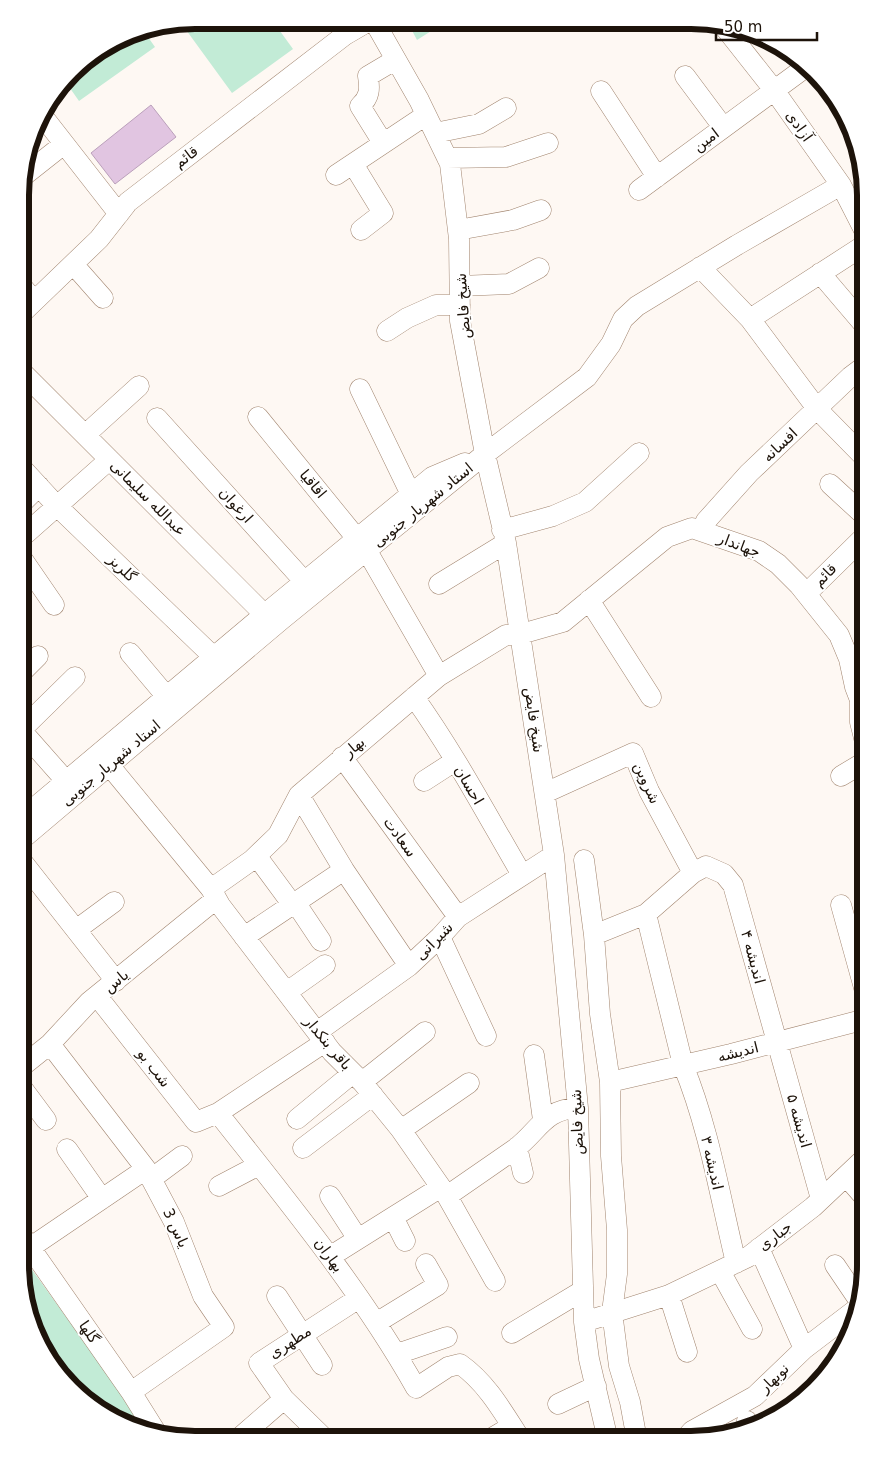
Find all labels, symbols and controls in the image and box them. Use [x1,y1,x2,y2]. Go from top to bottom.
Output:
scale bar [716,10,817,42]
text: 50 m [724,18,762,36]
street label: آزادی [782,107,817,146]
street label: امین [689,124,723,156]
street label: قائم [170,142,202,172]
street label: شیخ فایض [452,273,474,339]
street label: افسانه [759,424,801,466]
street label: عبدالله سلیمانی [106,456,190,540]
street label: استاد شهریار جنوبی [369,459,477,551]
street label: اقاقیا [296,466,330,502]
street label: ارغوان [215,483,257,527]
street label: جهاندار [714,528,763,561]
street label: گلریز [103,549,141,586]
street label: قائم [809,559,841,591]
street label: شیخ فایض [521,686,547,754]
street label: استاد شهریار جنوبی [58,716,164,810]
street label: بهار [339,733,369,762]
street label: شروین [630,759,664,807]
street label: احسان [451,762,487,808]
street label: سعادت [379,813,421,861]
street label: شیرانی [411,918,457,964]
street label: اندیشه ۴ [737,928,769,986]
street label: یاس [100,965,132,997]
street label: باقر بنکدار [299,1011,356,1074]
street label: اندیشه [716,1038,760,1066]
street label: شب بو [133,1044,175,1091]
street label: شیخ فایض [567,1089,587,1155]
street label: اندیشه ۵ [783,1092,815,1150]
street label: اندیشه ۳ [697,1134,727,1192]
street label: یاس 3 [159,1205,193,1251]
street label: جباری [755,1218,795,1254]
street label: بهاران [311,1234,347,1276]
street label: گلها [75,1317,104,1348]
street label: مطهری [265,1322,315,1362]
street label: نوبهار [755,1359,793,1397]

